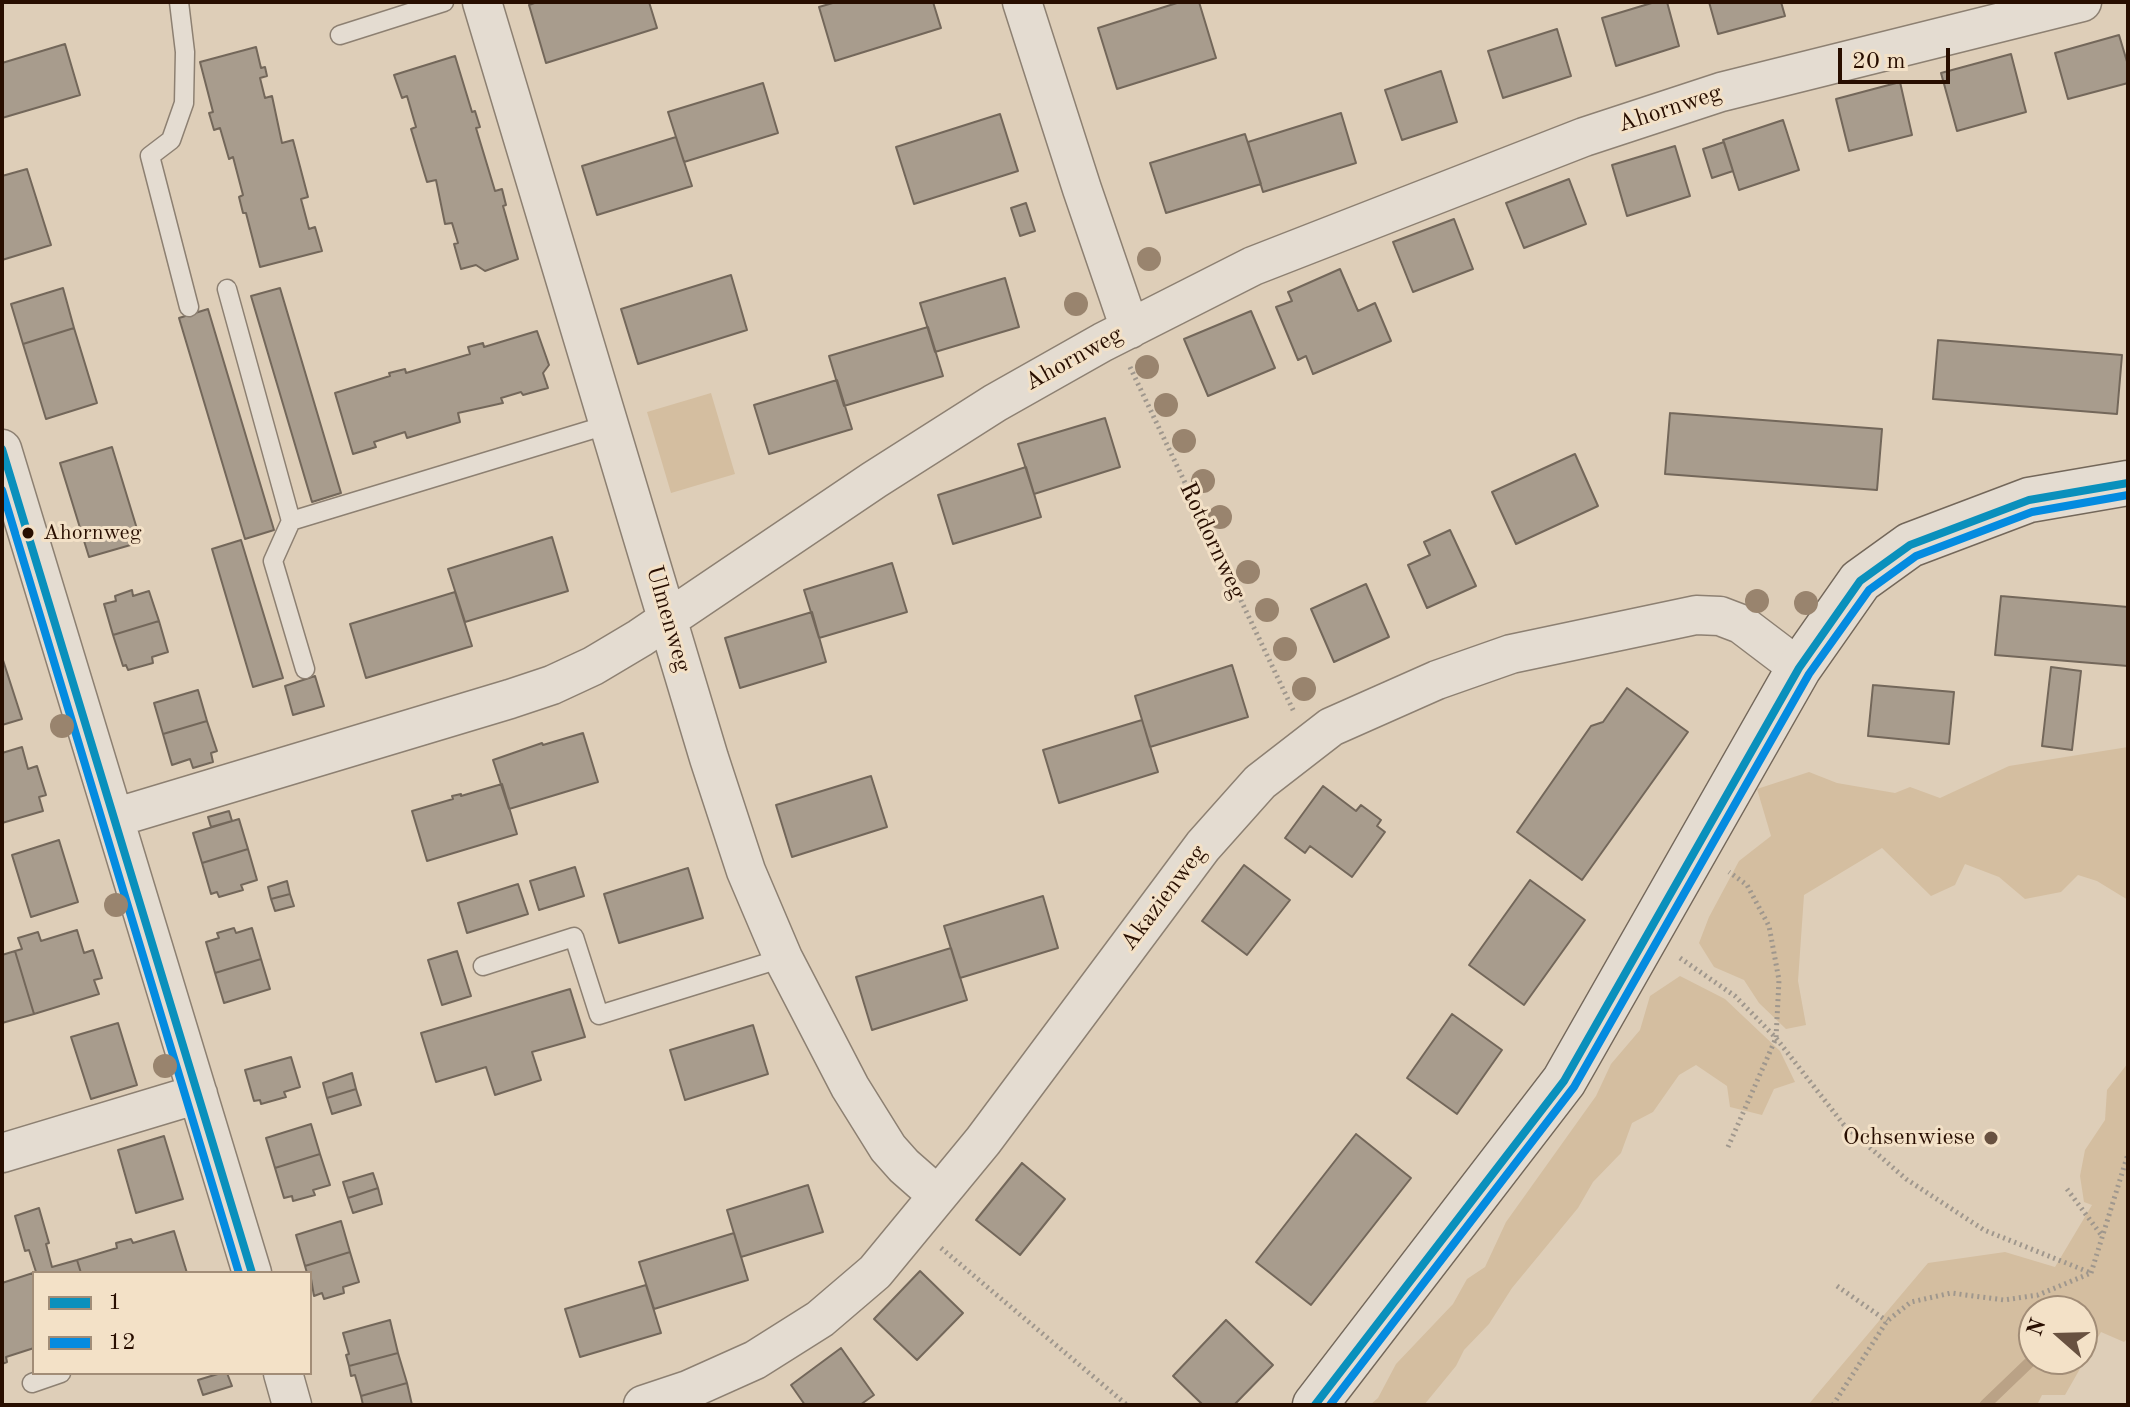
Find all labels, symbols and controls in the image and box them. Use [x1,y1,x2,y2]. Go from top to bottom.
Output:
scale bar [1842,32,1954,82]
text: 20 m [1852,50,1906,74]
street label: Ahornweg [1614,79,1726,139]
street label: Ahornweg [1020,320,1128,398]
street label: Rotdornweg [1172,478,1252,604]
place label: Ahornweg [43,520,142,546]
marker: Ahornweg [20,525,36,541]
street label: Ulmenweg [639,562,697,676]
street label: Akazienweg [1115,839,1213,957]
place label: Ochsenwiese [1843,1124,1975,1152]
marker: Ochsenwiese [1982,1129,2000,1147]
legend [32,1271,312,1375]
text: 1 [108,1291,122,1315]
north arrow [2018,1295,2098,1375]
text: N [2024,1316,2051,1339]
text: 12 [108,1331,136,1355]

